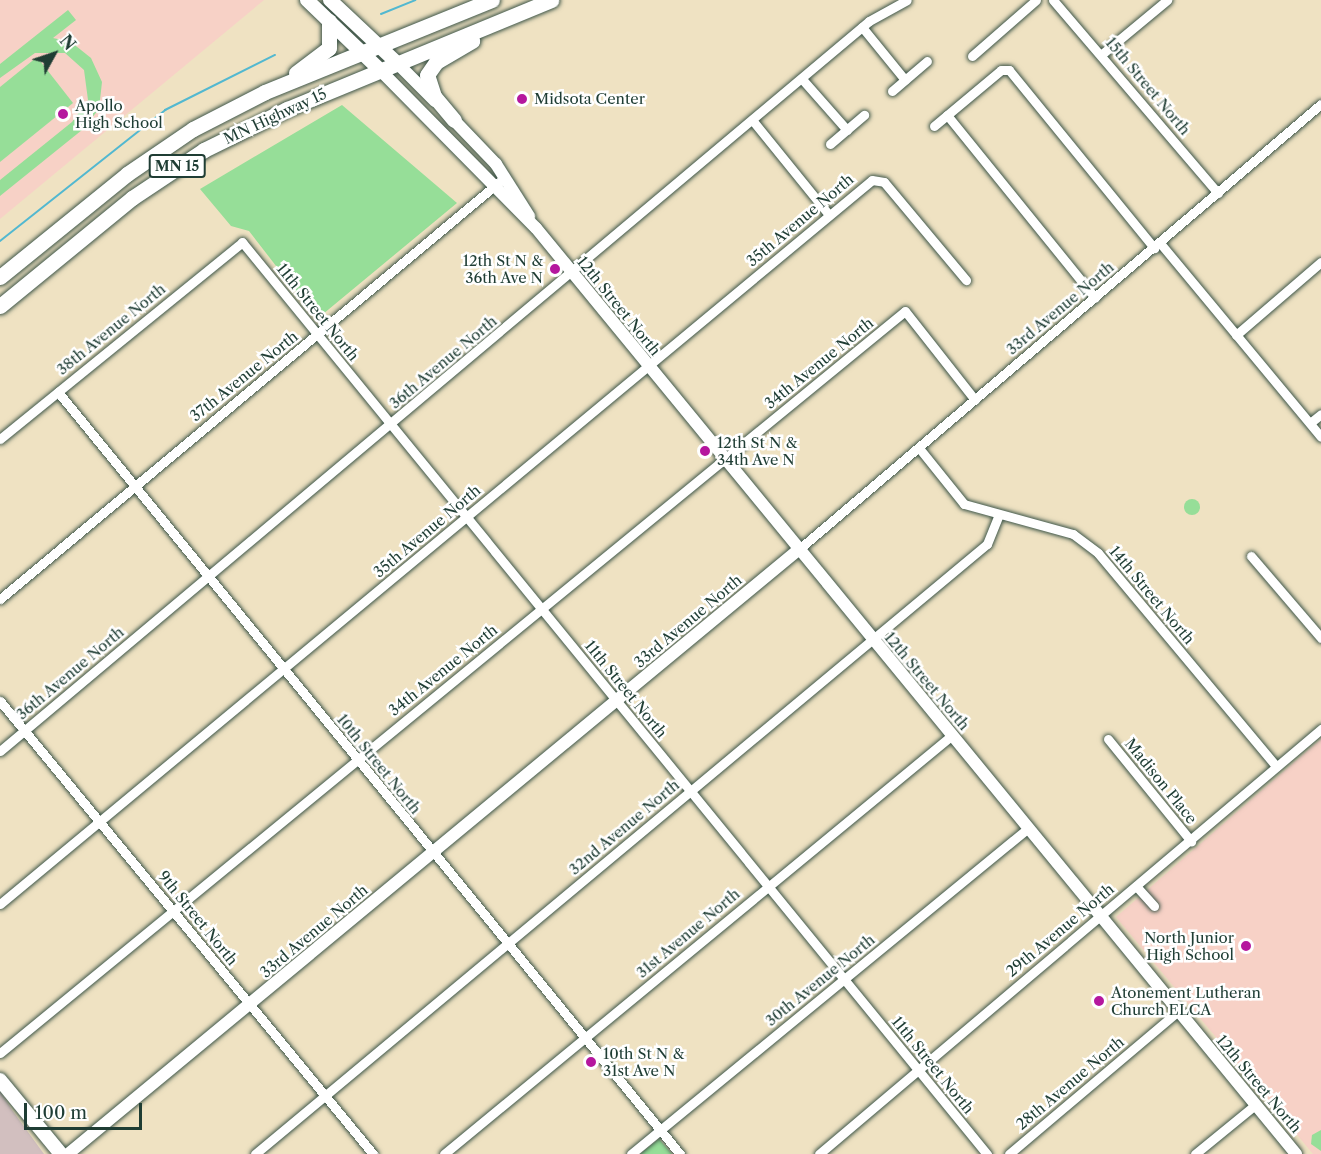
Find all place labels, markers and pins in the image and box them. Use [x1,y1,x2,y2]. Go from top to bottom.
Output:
place label: Midsota Center [534,90,645,108]
marker: Midsota Center [515,92,529,106]
place label: Apollo High School [75,96,163,131]
marker: Apollo High School [56,107,70,121]
place label: 12th St N & 36th Ave N [463,251,543,286]
marker: 12th St N & 36th Ave N [548,262,562,276]
place label: 12th St N & 34th Ave N [717,433,797,468]
marker: 12th St N & 34th Ave N [698,444,712,458]
place label: North Junior High School [1144,928,1234,963]
marker: North Junior High School [1239,939,1253,953]
place label: Atonement Lutheran Church ELCA [1111,983,1261,1018]
marker: Atonement Lutheran Church ELCA [1092,994,1106,1008]
place label: 10th St N & 31st Ave N [603,1044,684,1079]
marker: 10th St N & 31st Ave N [584,1055,598,1069]

